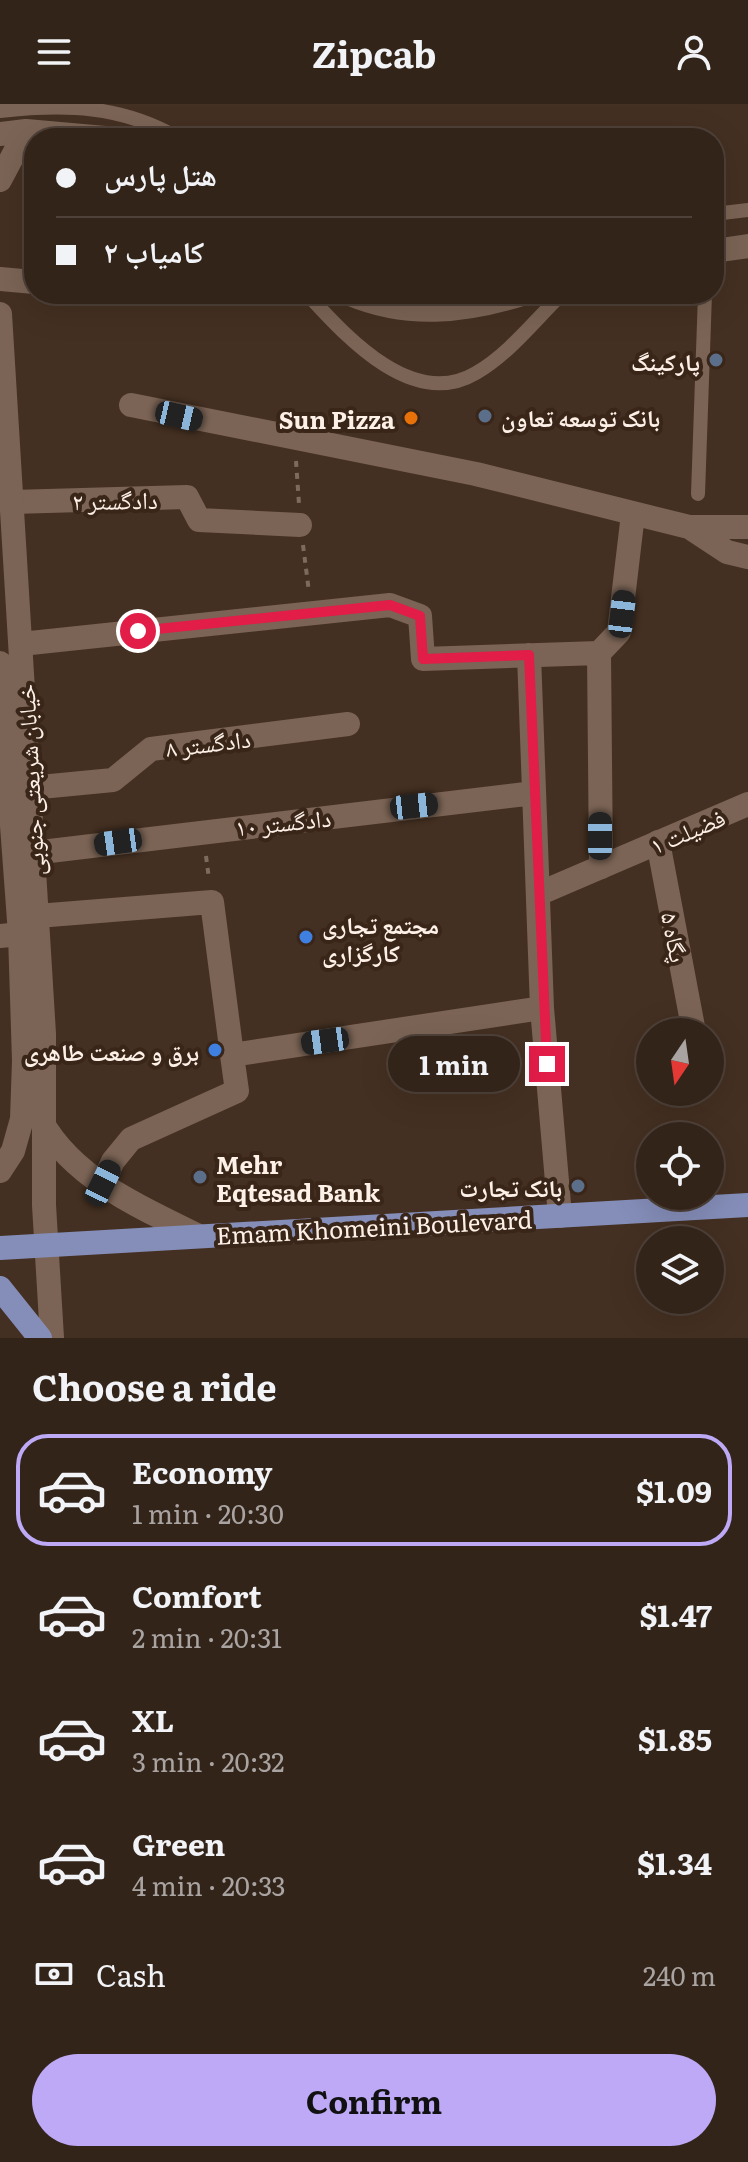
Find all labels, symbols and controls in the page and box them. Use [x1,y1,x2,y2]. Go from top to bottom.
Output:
text: Zipcab [312,26,436,79]
icon: menu [32,30,76,74]
icon: person [672,30,716,74]
text: هتل پارس [104,151,217,195]
text: کامیاب ۲ [104,228,204,272]
place label: پارکینگ [631,343,700,378]
marker: پارکینگ [707,351,725,369]
car [153,399,205,433]
place label: بانک توسعه تعاون [501,399,660,434]
place label: Sun Pizza [279,401,395,436]
marker: بانک توسعه تعاون [476,407,494,425]
marker: Sun Pizza [402,409,420,427]
street label: دادگستر ۲ [72,481,158,517]
car [607,589,637,639]
route start [120,613,156,649]
street label: خیابان شریعتی جنوبی [7,683,51,877]
street label: دادگستر ۸ [163,719,253,765]
car [389,792,439,820]
street label: دادگستر ۱۰ [233,799,333,843]
street label: فضیلت ۱ [644,799,730,861]
car [588,812,612,860]
car [93,827,143,857]
place label: مجتمع تجاری کارگزاری [322,906,439,969]
street label: پگاه ۵ [654,909,698,965]
marker: مجتمع تجاری کارگزاری [297,928,315,946]
north arrow [636,1018,724,1106]
map controls [636,1018,724,1314]
car [300,1026,350,1056]
place label: برق و صنعت طاهری [24,1033,199,1068]
callout: 1 min [387,1036,519,1092]
marker: برق و صنعت طاهری [206,1041,224,1059]
text: 1 min [419,1044,489,1083]
route end [529,1046,565,1082]
button: locate [636,1122,724,1210]
place label: Mehr Eqtesad Bank [216,1146,381,1209]
car [82,1156,124,1210]
marker: Mehr Eqtesad Bank [191,1168,209,1186]
place label: بانک تجارت [459,1169,562,1204]
marker: بانک تجارت [569,1177,587,1195]
street label: Emam Khomeini Boulevard [215,1200,533,1252]
button: layers [636,1226,724,1314]
text: Choose a ride [32,1359,277,1412]
text: Economy [132,1449,272,1493]
icon: car [36,1454,108,1526]
text: $1.09 [636,1468,712,1512]
text: 1 min · 20:30 [132,1493,284,1532]
text: Comfort [132,1573,262,1617]
icon: car [36,1578,108,1650]
text: $1.47 [640,1592,712,1636]
text: 2 min · 20:31 [132,1617,282,1656]
text: XL [132,1697,174,1741]
icon: car [36,1702,108,1774]
text: $1.85 [638,1716,712,1760]
text: 3 min · 20:32 [132,1741,285,1780]
text: Green [132,1821,225,1865]
icon: car [36,1826,108,1898]
text: $1.34 [637,1840,712,1884]
text: 4 min · 20:33 [132,1865,286,1904]
icon: cash [32,1952,76,1996]
text: Cash [96,1952,166,1996]
text: 240 m [643,1955,716,1994]
button: Confirm [32,2054,716,2146]

